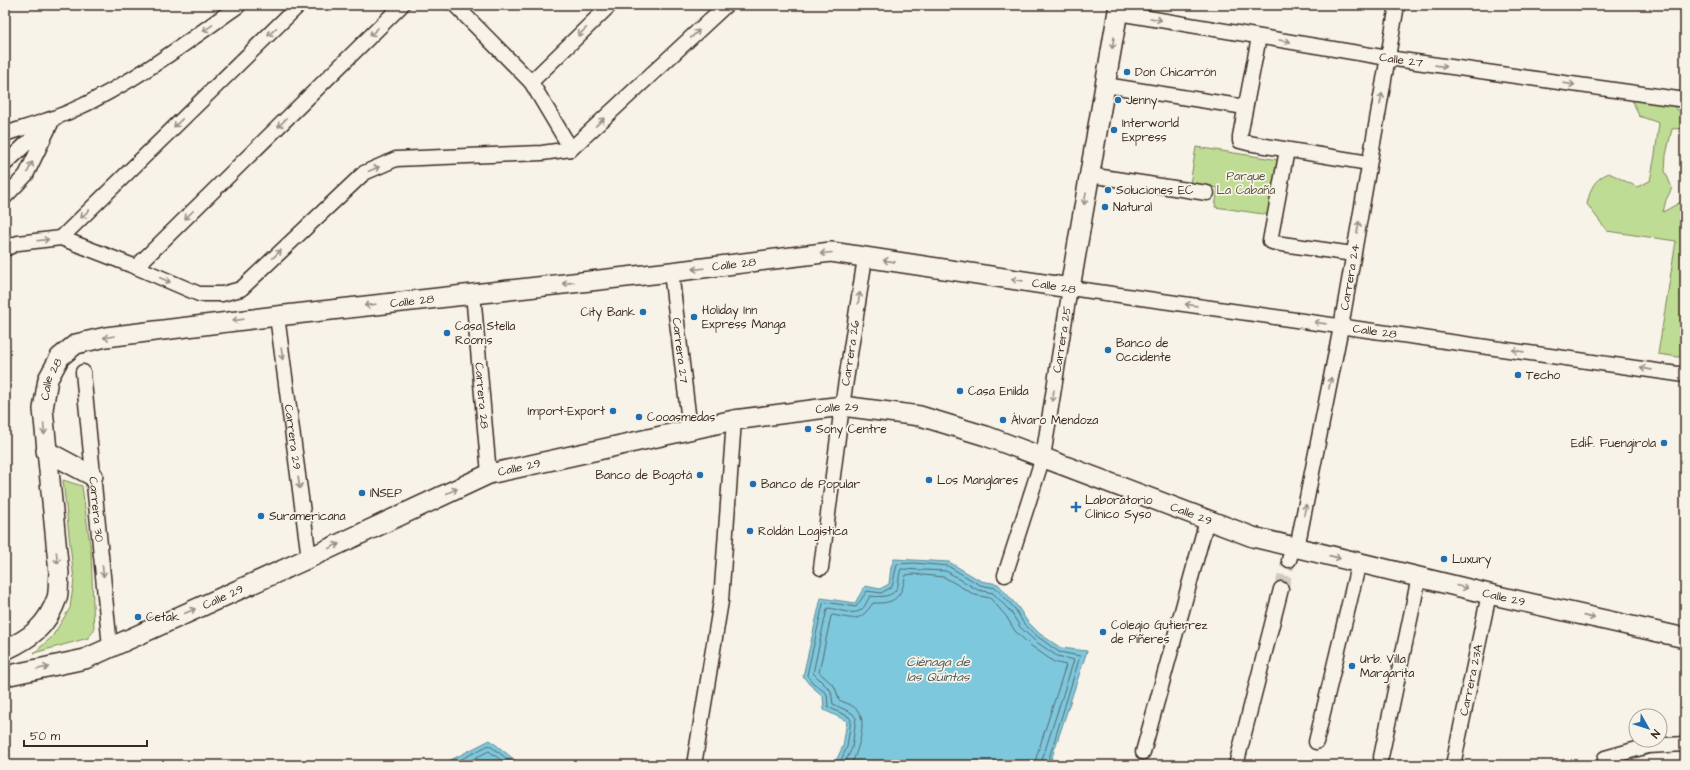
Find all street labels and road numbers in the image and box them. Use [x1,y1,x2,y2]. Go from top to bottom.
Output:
street label: Calle 27 [1378,49,1425,72]
street label: Carrera 24 [1336,243,1364,312]
street label: Calle 28 [711,253,757,276]
street label: Calle 28 [1031,275,1077,298]
street label: Calle 28 [389,290,435,312]
street label: Carrera 25 [1049,304,1076,374]
street label: Carrera 27 [668,317,692,385]
street label: Carrera 26 [837,319,864,387]
street label: Calle 28 [1352,320,1398,343]
street label: Calle 28 [37,355,67,402]
street label: Carrera 28 [470,362,493,430]
street label: Calle 29 [815,398,860,418]
street label: Carrera 29 [280,403,305,471]
street label: Calle 29 [496,455,542,481]
street label: Carrera 30 [84,476,108,543]
street label: Calle 29 [1168,498,1215,530]
street label: Calle 29 [200,581,246,614]
street label: Calle 29 [1481,585,1527,611]
street label: Carrera 23A [1456,642,1487,717]

